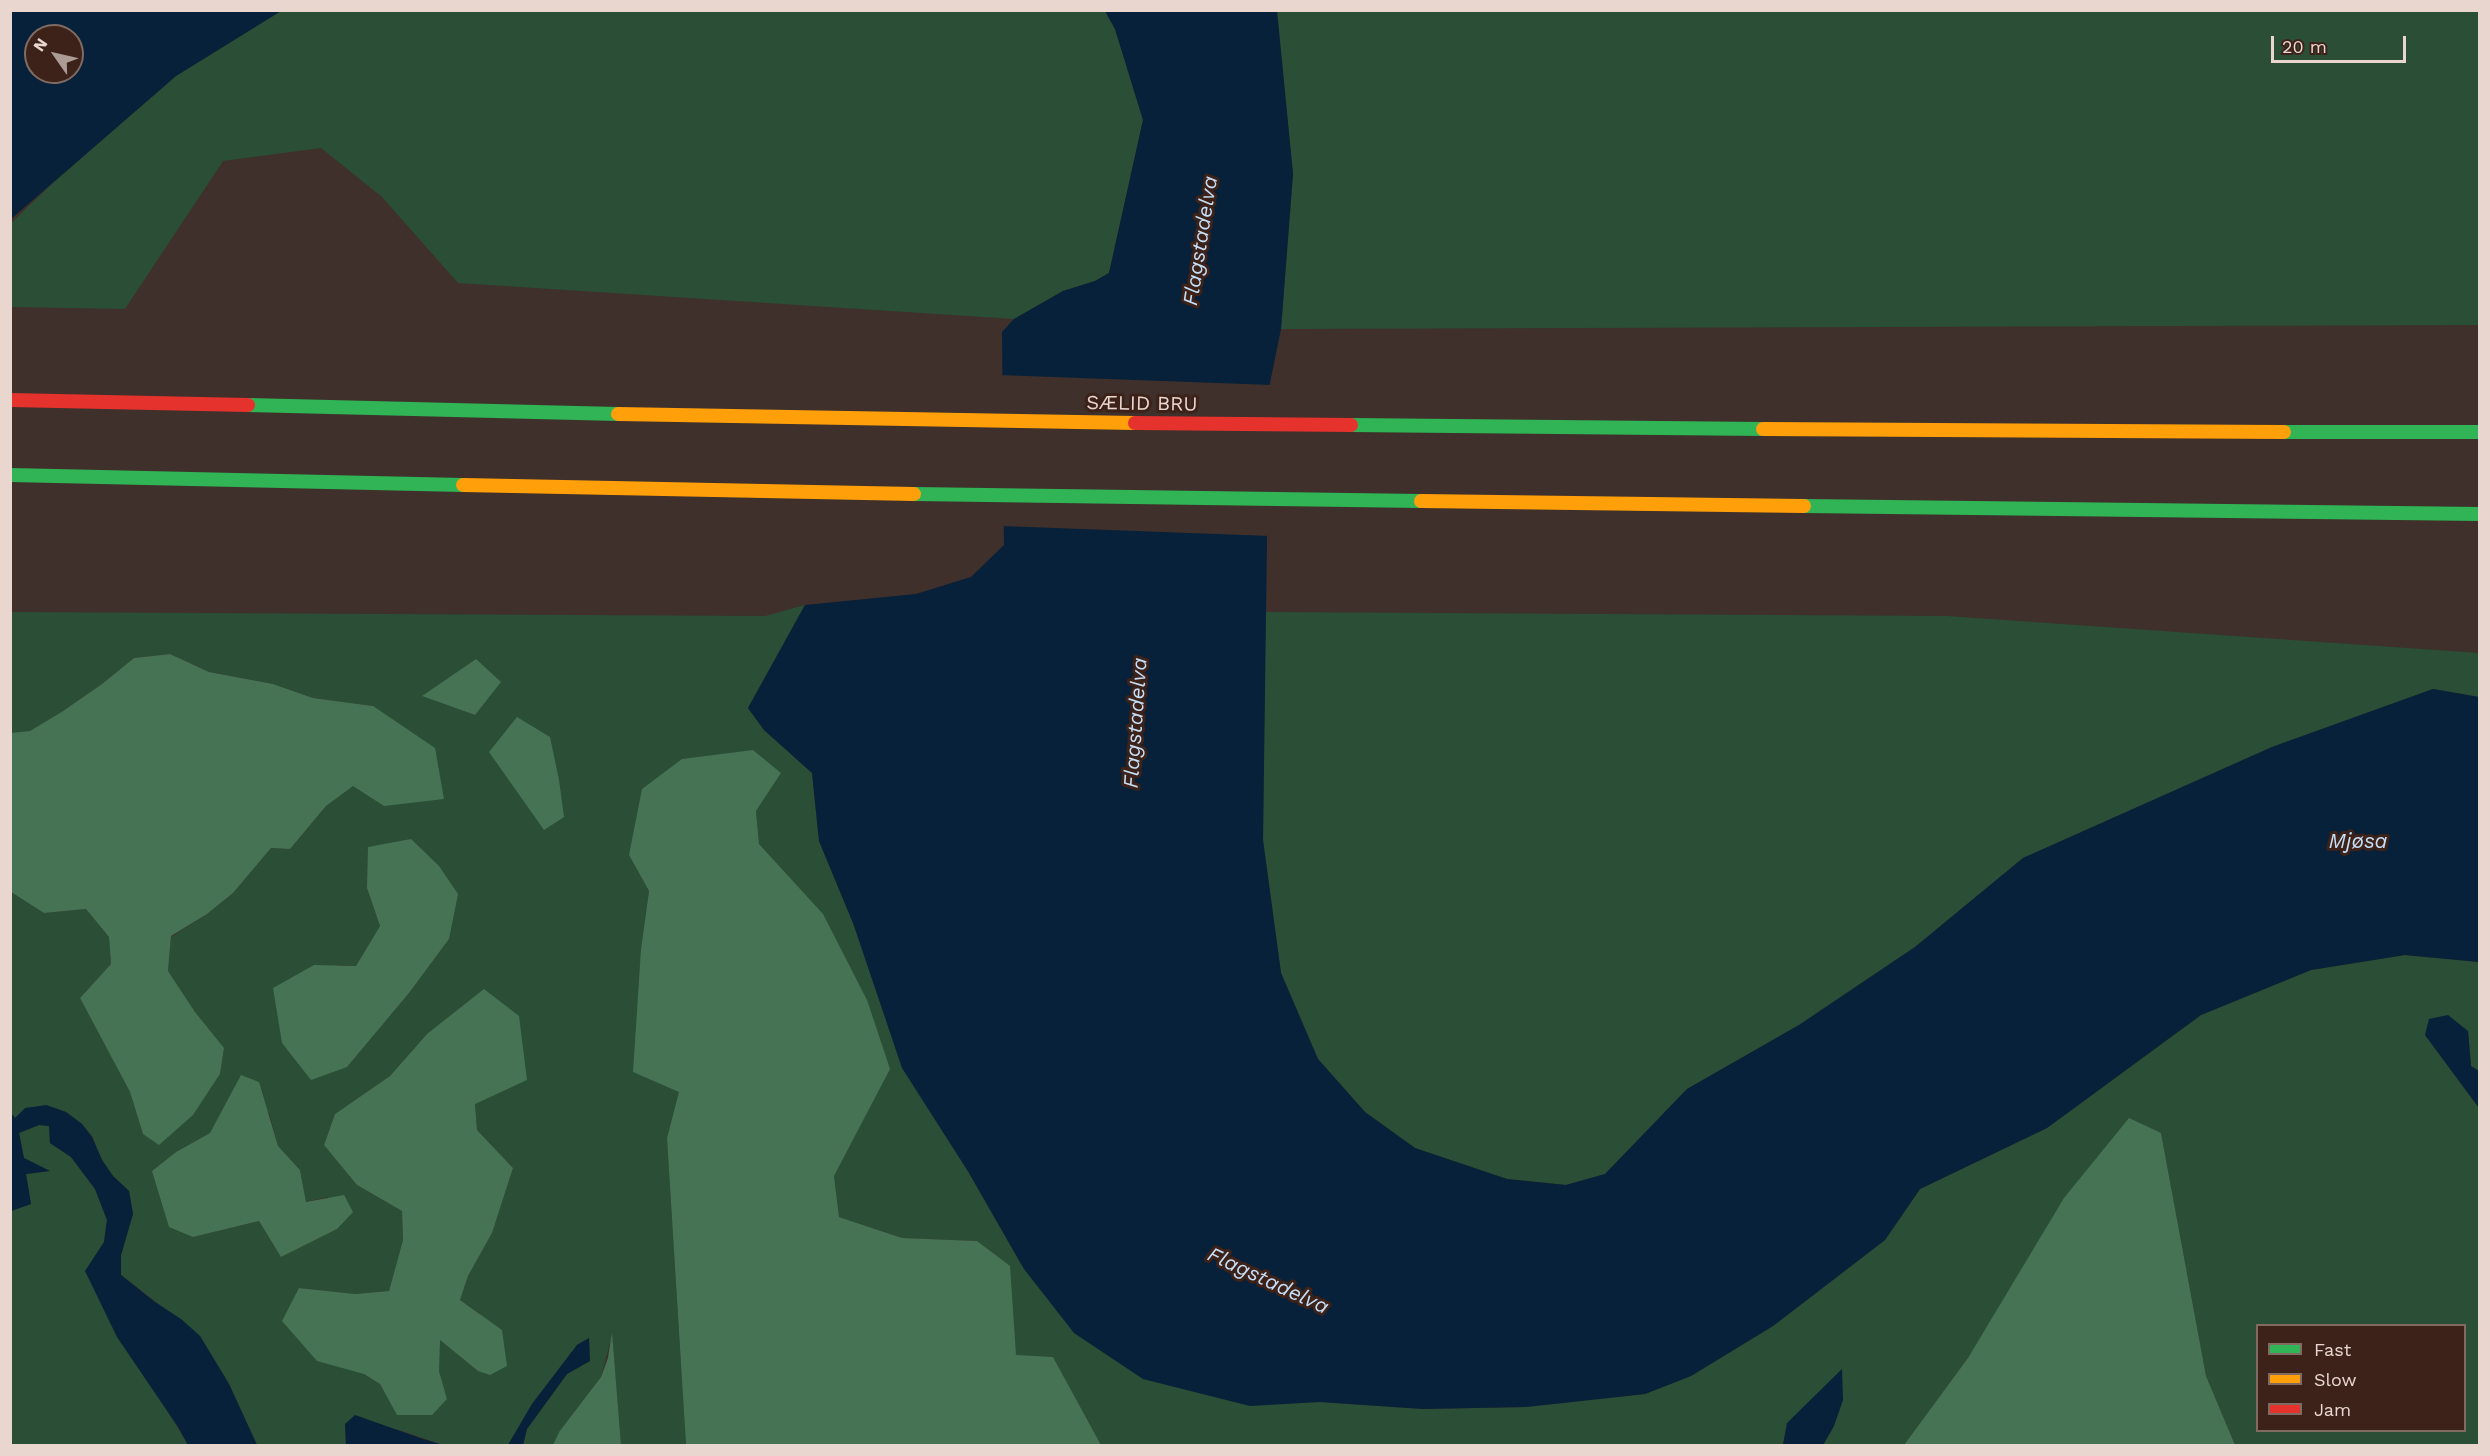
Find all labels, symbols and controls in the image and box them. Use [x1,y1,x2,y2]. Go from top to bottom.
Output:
north arrow [24,24,84,84]
scale bar [2274,24,2409,62]
text: N [29,35,52,55]
text: 20 m [2282,36,2327,57]
water label: Flagstadelva [1178,174,1224,308]
street label: SÆLID BRU [1086,391,1198,417]
water label: Flagstadelva [1119,657,1153,789]
water label: Mjøsa [2329,829,2387,855]
water label: Flagstadelva [1203,1242,1333,1320]
legend [2256,1324,2466,1432]
text: Fast [2314,1339,2351,1360]
text: Slow [2314,1369,2357,1390]
text: Jam [2314,1399,2351,1420]

